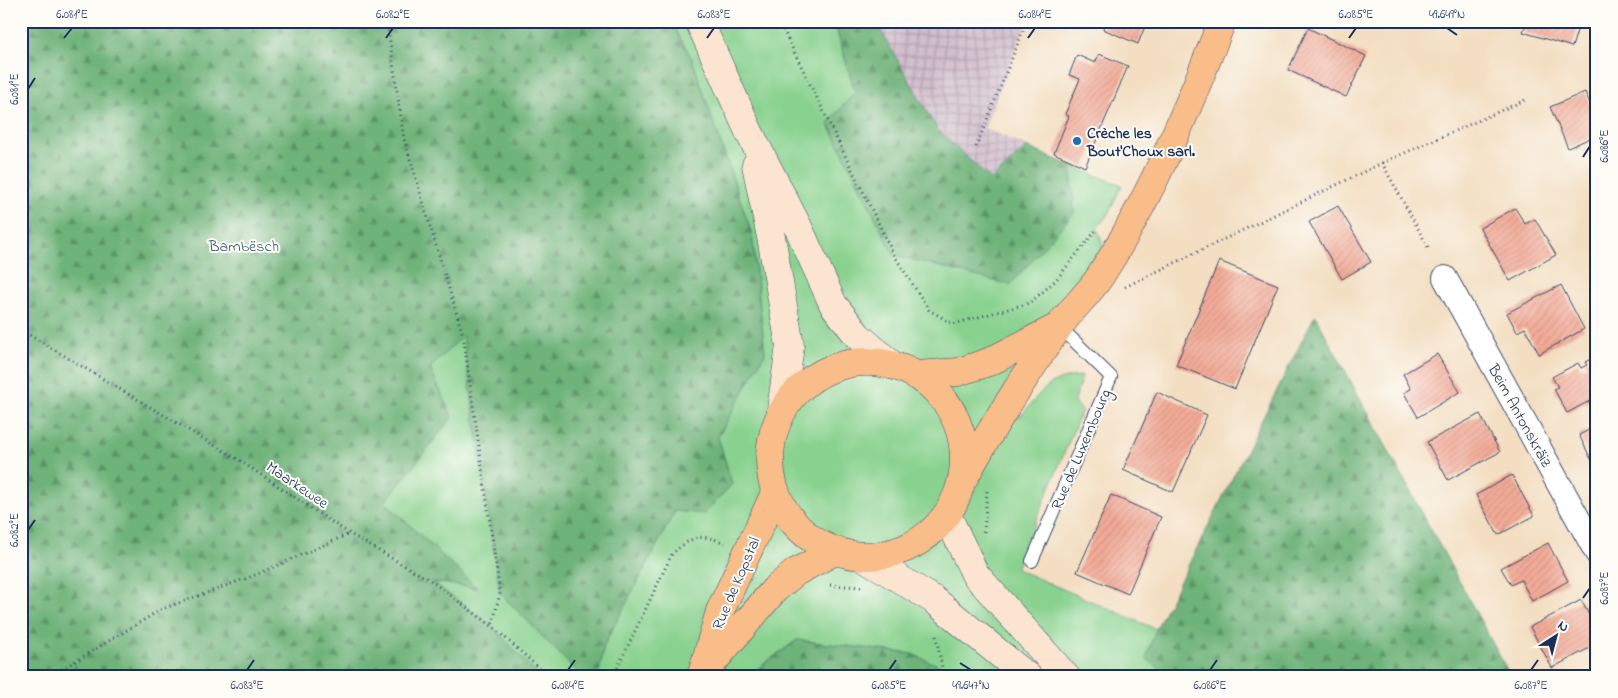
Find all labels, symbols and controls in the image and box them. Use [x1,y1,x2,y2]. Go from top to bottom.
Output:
text: 6.081°E [56,6,88,24]
text: 6.082°E [376,6,410,24]
text: 6.083°E [698,6,730,24]
text: 6.084°E [1019,6,1051,24]
text: 6.085°E [1339,6,1373,24]
text: 49.649°N [1429,6,1465,24]
text: 6.081°E [6,73,24,105]
place label: Crèche les Bout'Choux sarl. [1086,122,1196,164]
text: 6.086°E [1596,129,1614,163]
marker: Crèche les Bout'Choux sarl. [1071,135,1083,147]
park label: Bambësch [208,235,279,259]
street label: Beim Antonskräiz [1481,359,1558,472]
street label: Rue de Luxembourg [1046,386,1118,514]
street label: Maarkewee [261,456,334,516]
text: 6.082°E [6,513,24,547]
street label: Rue de Kopstal [706,533,767,634]
text: 6.087°E [1596,572,1614,604]
north arrow [1530,610,1580,660]
text: N [1553,615,1573,638]
text: 6.083°E [231,677,263,695]
text: 6.084°E [552,677,584,695]
text: 6.085°E [872,677,906,695]
text: 49.647°N [952,677,990,695]
text: 6.086°E [1193,677,1227,695]
text: 6.087°E [1515,677,1547,695]

